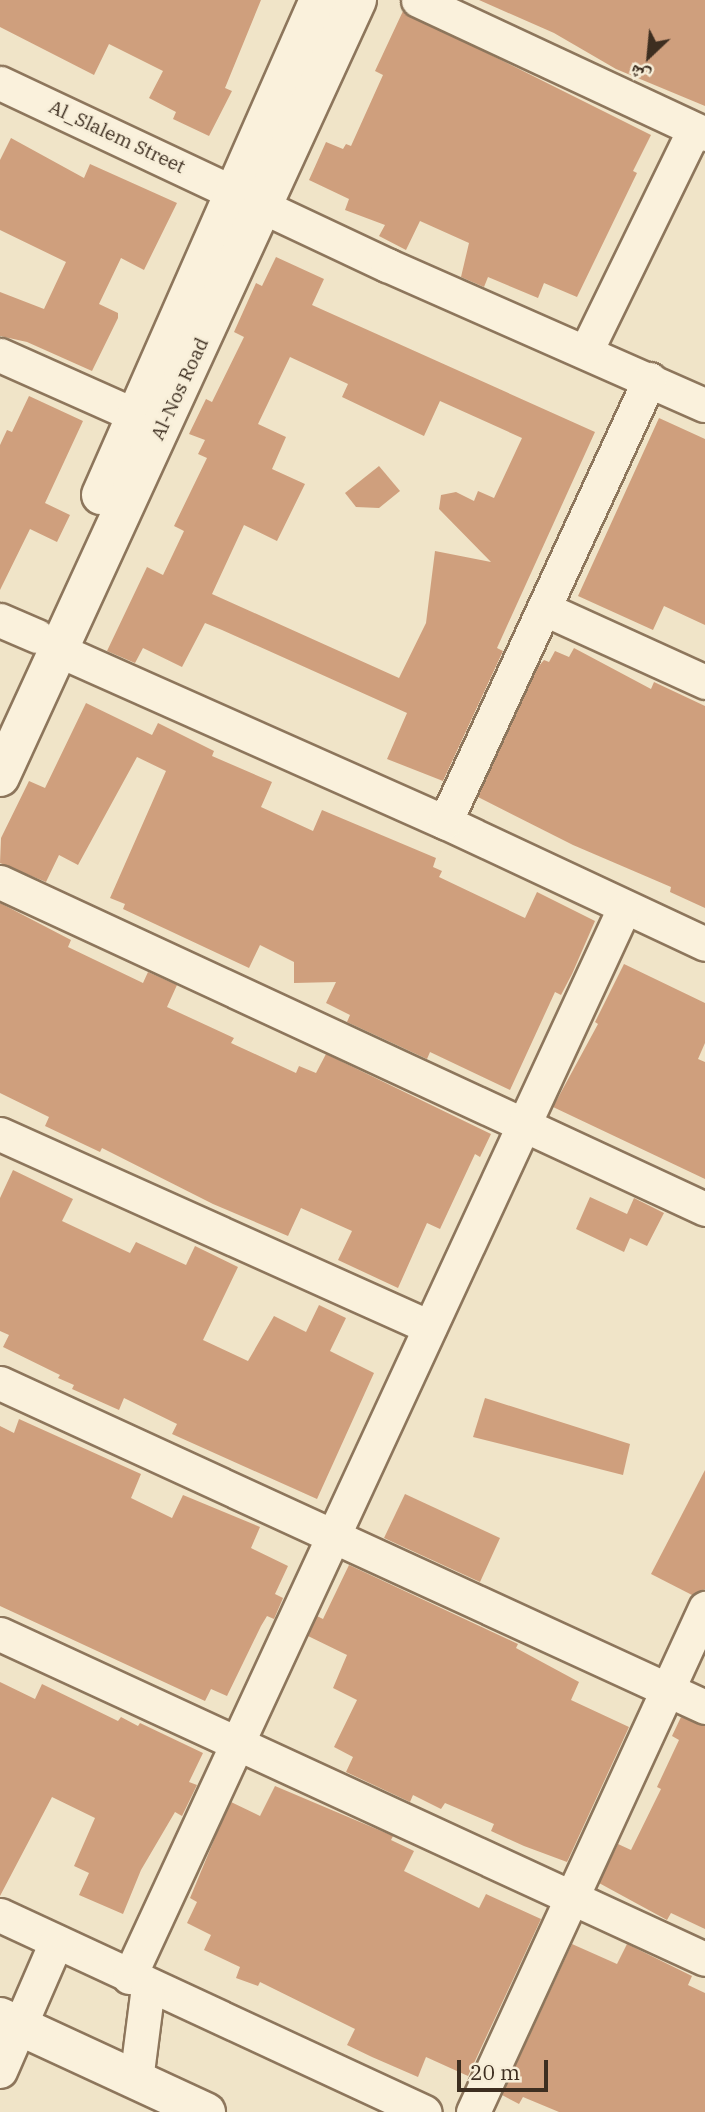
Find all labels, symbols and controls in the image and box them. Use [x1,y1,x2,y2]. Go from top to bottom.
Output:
north arrow [614,21,684,91]
text: ش [625,60,654,90]
street label: Al_Slalem Street [45,95,189,179]
street label: Al-Nos Road [146,334,214,444]
scale bar [460,2046,551,2090]
text: 20 m [470,2058,520,2086]

